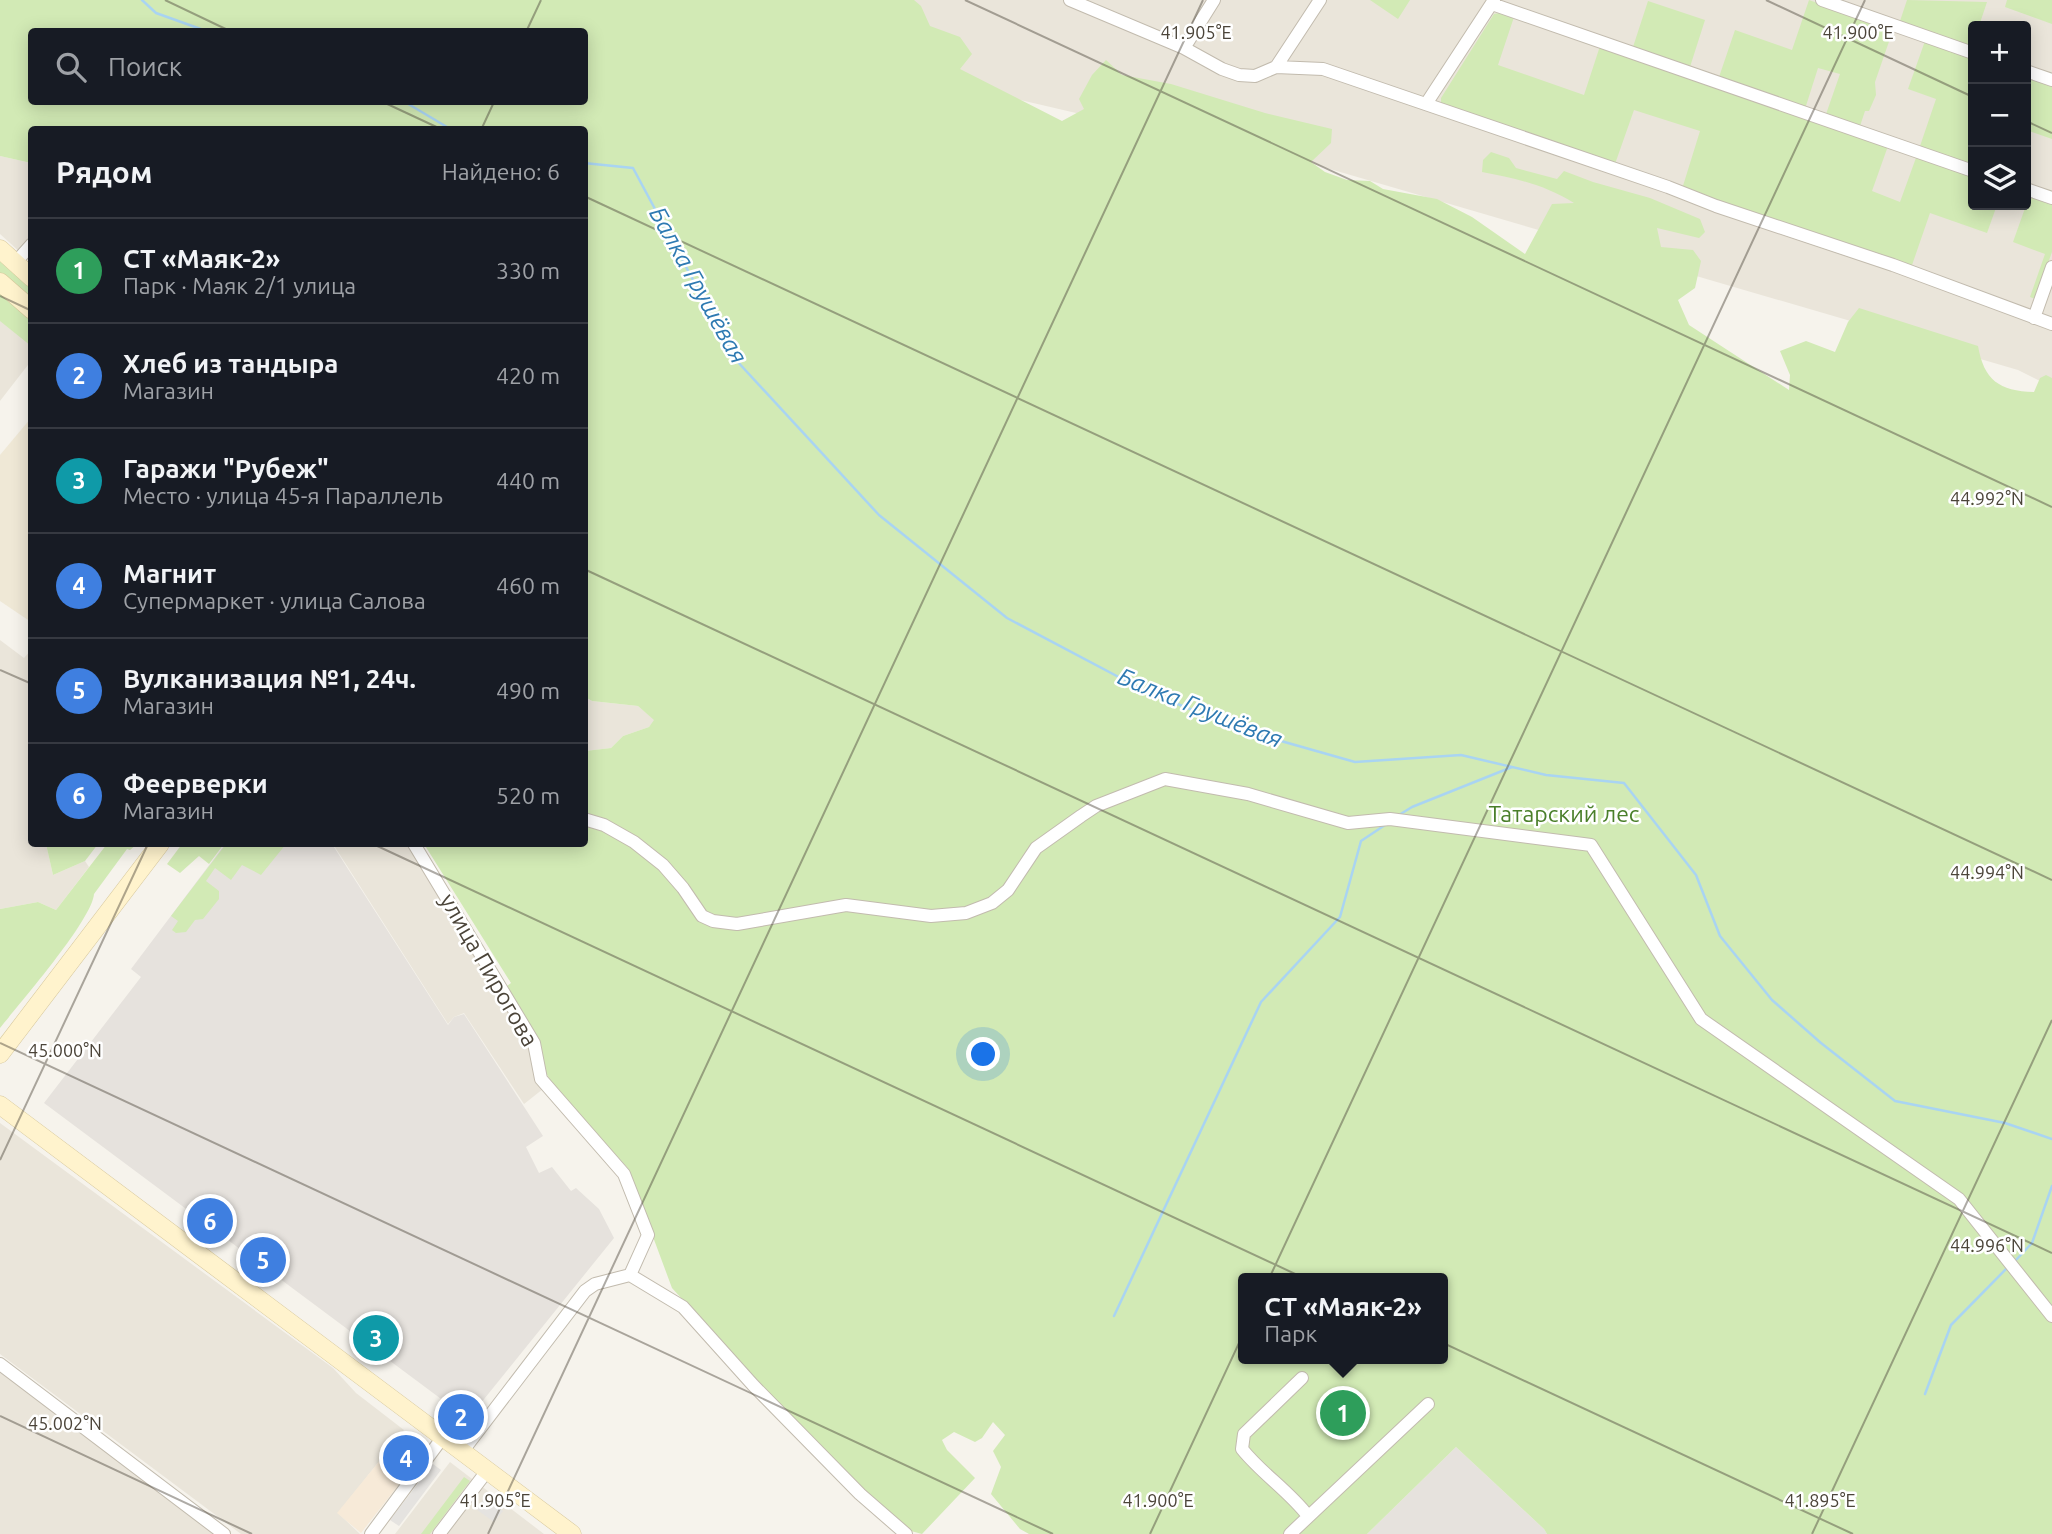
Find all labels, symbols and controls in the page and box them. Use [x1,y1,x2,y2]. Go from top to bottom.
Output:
map controls [1968,21,2031,210]
button: + [1968,21,2031,84]
text: 41.905°E [1160,22,1232,42]
text: 41.900°E [1822,22,1894,42]
search box [28,28,588,105]
icon: search [52,48,90,86]
text: Поиск [108,52,182,81]
button: − [1968,84,2031,147]
button: layers [1968,147,2031,210]
text: Рядом [56,155,152,189]
text: Найдено: 6 [442,159,560,184]
water label: Балка Грушёвая [644,202,753,368]
text: СТ «Маяк-2» [123,244,280,273]
text: 1 [73,258,85,283]
text: 330 m [496,258,560,283]
text: Парк · Маяк 2/1 улица [123,273,356,298]
text: Хлеб из тандыра [123,349,338,378]
text: 2 [73,363,85,388]
text: 420 m [496,363,560,388]
text: Магазин [123,378,214,403]
text: Гаражи "Рубеж" [123,454,329,483]
text: 3 [73,468,85,493]
text: 440 m [496,468,560,493]
text: Место · улица 45-я Параллель [123,483,443,508]
text: 44.992°N [1950,488,2024,508]
text: Магнит [123,559,216,588]
text: 4 [73,573,85,598]
text: 460 m [496,573,560,598]
text: Супермаркет · улица Салова [123,588,426,613]
water label: Балка Грушёвая [1114,662,1286,753]
text: Вулканизация №1, 24ч. [123,664,416,693]
text: 5 [73,678,85,703]
text: 490 m [496,678,560,703]
text: Магазин [123,693,214,718]
text: Феерверки [123,769,268,798]
text: 6 [73,783,85,808]
text: 520 m [496,783,560,808]
text: Магазин [123,798,214,823]
park label: Татарский лес [1488,801,1640,826]
text: 44.994°N [1950,862,2024,882]
street label: улица Пирогова [436,889,543,1050]
your location [966,1037,1000,1071]
text: 45.000°N [28,1040,102,1060]
pin: 6 [187,1195,233,1247]
pin: 5 [240,1234,286,1286]
text: 44.996°N [1950,1235,2024,1255]
popup [1238,1273,1448,1364]
text: СТ «Маяк-2» [1264,1292,1422,1321]
pin: 3 [353,1312,399,1364]
text: Парк [1264,1321,1317,1346]
pin: 1 [1320,1387,1366,1439]
pin: 2 [438,1391,484,1443]
text: 45.002°N [28,1413,102,1433]
pin: 4 [383,1432,429,1484]
text: 41.905°E [459,1490,531,1510]
text: 41.900°E [1122,1490,1194,1510]
text: 41.895°E [1784,1490,1856,1510]

